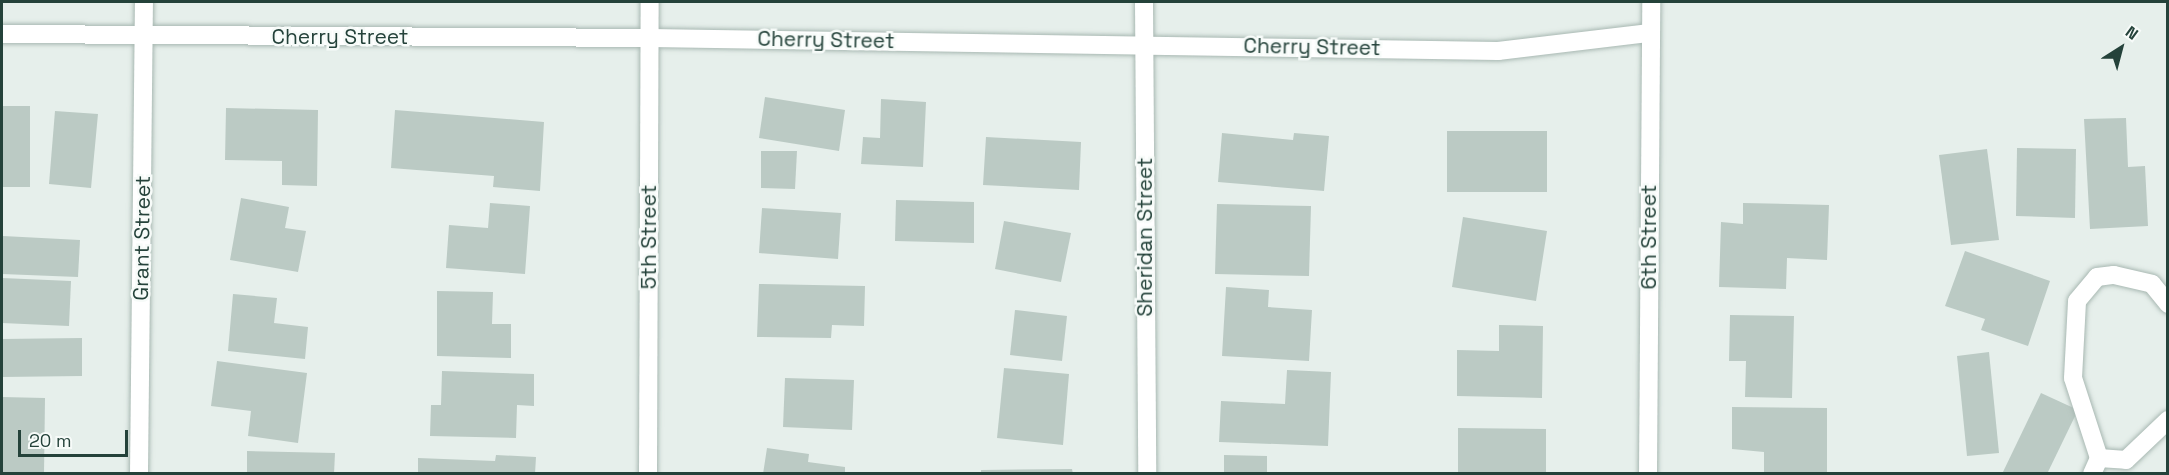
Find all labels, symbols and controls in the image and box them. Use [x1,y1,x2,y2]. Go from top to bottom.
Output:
north arrow [2091,18,2151,78]
text: N [2121,21,2142,45]
street label: Cherry Street [271,24,409,50]
street label: Cherry Street [757,26,895,54]
street label: Cherry Street [1243,33,1381,61]
street label: Sheridan Street [1132,157,1158,317]
street label: Grant Street [128,175,156,301]
street label: 5th Street [636,185,662,289]
street label: 6th Street [1636,185,1662,289]
scale bar [21,418,130,456]
text: 20 m [29,429,72,452]

